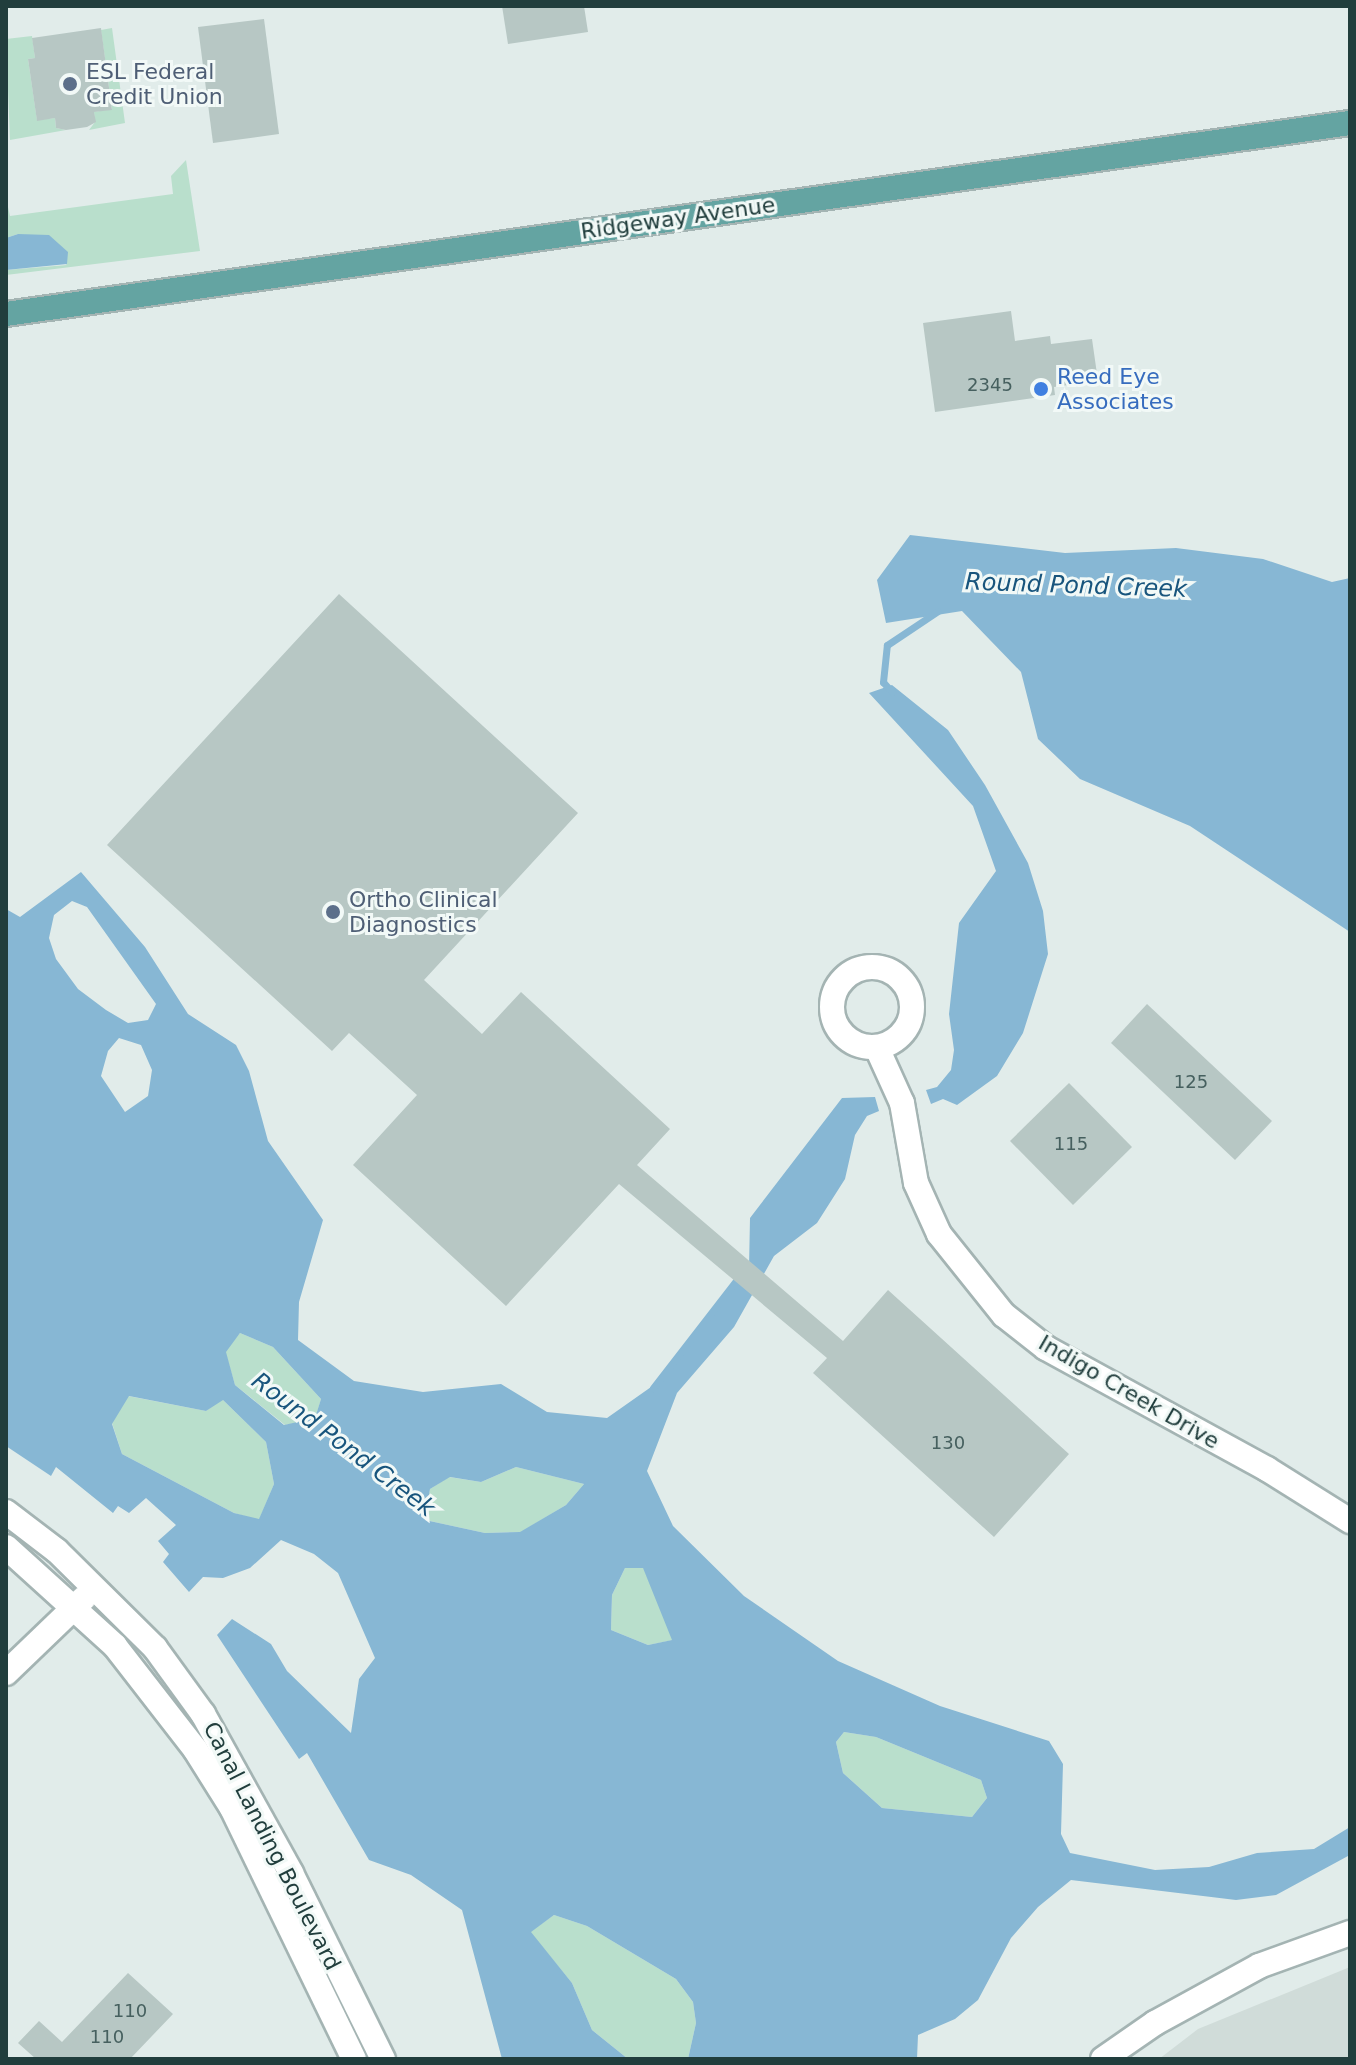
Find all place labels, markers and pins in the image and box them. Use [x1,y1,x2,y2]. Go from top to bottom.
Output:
place label: ESL Federal Credit Union [86,58,223,110]
marker: ESL Federal Credit Union [61,75,79,93]
place label: Reed Eye Associates [1057,363,1174,414]
marker: Reed Eye Associates [1032,380,1050,398]
place label: Ortho Clinical Diagnostics [349,886,498,938]
marker: Ortho Clinical Diagnostics [324,903,342,921]

